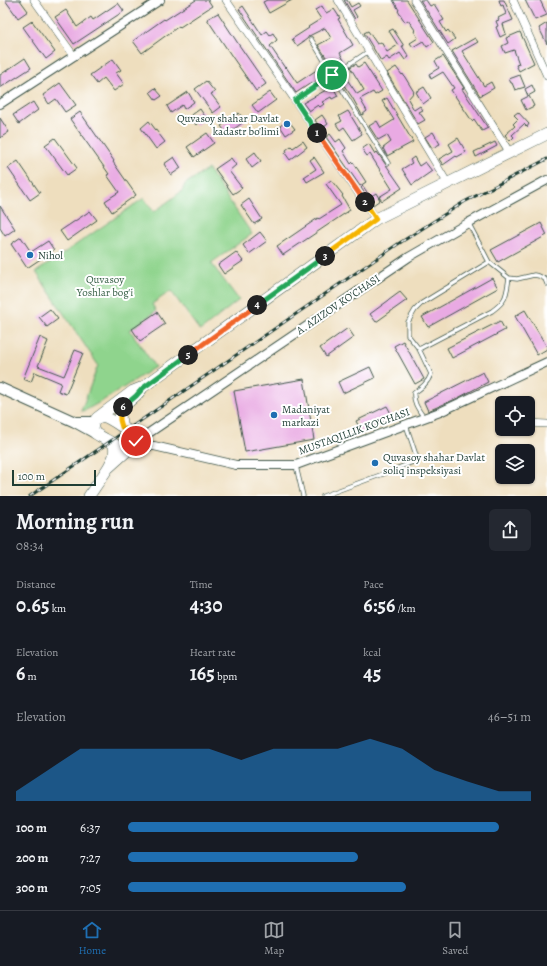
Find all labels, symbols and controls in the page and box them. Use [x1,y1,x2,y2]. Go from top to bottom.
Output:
pin [315,58,349,92]
icon: arrive [321,64,343,86]
place label: Quvasoy shahar Davlat kadastr bo'limi [177,111,279,139]
marker: Quvasoy shahar Davlat kadastr bo'limi [282,119,292,129]
pin: 1 [307,123,327,143]
text: 1 [315,125,319,140]
pin: 2 [355,192,375,212]
text: 2 [362,194,368,209]
pin: 3 [315,246,335,266]
place label: Nihol [38,248,63,263]
text: 3 [323,248,327,263]
marker: Nihol [25,250,35,260]
street label: A. AZIZOV KO'CHASI [293,271,383,339]
park label: Quvasoy Yoshlar bog'i [76,272,133,300]
pin: 4 [247,295,267,315]
text: 4 [254,297,260,312]
pin: 5 [178,345,198,365]
text: 5 [186,347,190,362]
map controls [495,396,535,484]
button: locate [495,396,535,436]
pin: 6 [113,397,133,417]
text: 6 [120,399,126,414]
place label: Madaniyat markazi [282,402,330,430]
street label: MUSTAQILLIK KO'CHASI [296,404,412,459]
marker: Madaniyat markazi [269,410,279,420]
pin [119,424,153,458]
icon: check [125,430,147,452]
button: layers [495,444,535,484]
place label: Quvasoy shahar Davlat soliq inspeksiyasi [383,450,485,478]
marker: Quvasoy shahar Davlat soliq inspeksiyasi [370,458,380,468]
scale bar [12,468,96,487]
text: 100 m [18,469,45,484]
text: Morning run [16,507,134,537]
button: share [489,509,531,551]
text: 08:34 [16,537,44,554]
text: Distance [16,577,55,592]
text: Time [190,577,213,592]
text: Pace [363,577,384,592]
text: 0.65 [16,592,49,619]
text: 4:30 [190,592,222,619]
text: 6:56 [363,592,395,619]
text: km [49,601,66,616]
text: /km [395,601,416,616]
text: Elevation [16,645,58,660]
text: Heart rate [190,645,236,660]
text: kcal [363,645,381,660]
text: 6 [16,660,25,687]
text: 165 [190,660,215,687]
text: 45 [363,660,381,687]
text: m [25,669,37,684]
text: bpm [215,669,237,684]
text: Elevation [16,708,66,725]
text: 46–51 m [488,708,531,725]
text: 100 m [16,819,47,836]
text: 6:37 [80,819,100,836]
text: 200 m [16,849,49,866]
text: 7:27 [80,849,100,866]
text: 300 m [16,879,48,896]
text: 7:05 [80,879,101,896]
tab: Home [79,919,106,958]
tab: Map [263,919,285,958]
tab: Saved [442,919,468,958]

